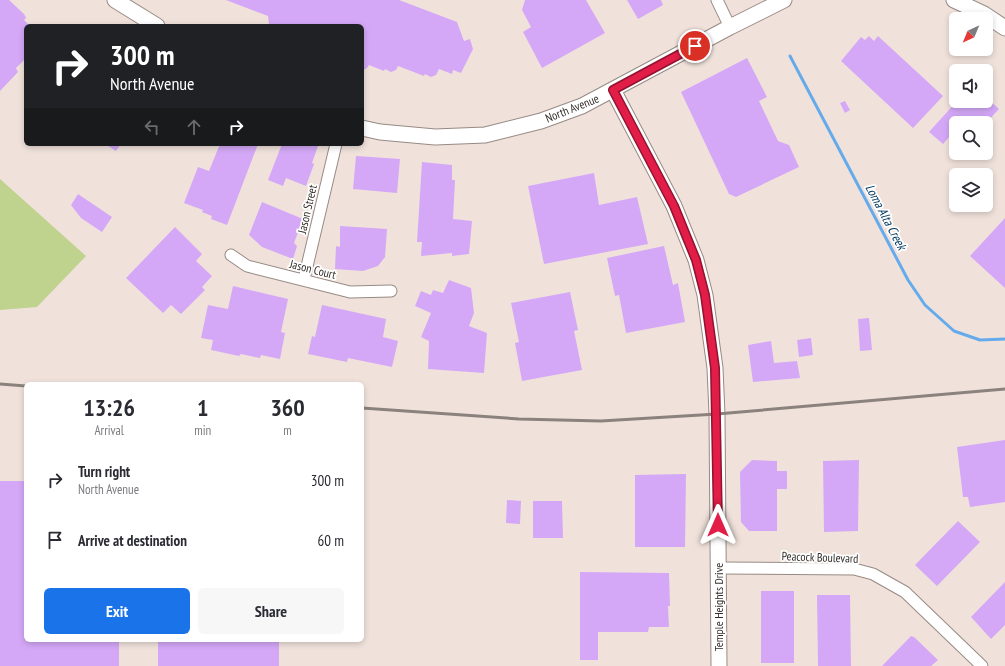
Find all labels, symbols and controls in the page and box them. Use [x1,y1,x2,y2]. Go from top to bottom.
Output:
north arrow [949,12,993,56]
map controls [949,12,993,212]
pin [678,29,712,63]
icon: arrive [684,35,706,57]
text: 300 m [110,36,174,73]
icon: right [44,40,96,92]
button: sound [949,64,993,108]
text: North Avenue [110,72,195,95]
street label: North Avenue [543,90,601,126]
icon: left [141,116,163,138]
icon: ahead [183,116,205,138]
icon: right [225,116,247,138]
button: search [949,116,993,160]
button: layers [949,168,993,212]
water label: Loma Alta Creek [862,181,911,255]
street label: Jason Street [294,182,320,236]
street label: Jason Court [287,256,338,282]
text: 13:26 [83,392,135,423]
text: 1 [197,392,208,423]
text: 360 [270,392,305,423]
text: Arrival [94,422,124,439]
text: min [194,422,211,439]
text: m [283,422,292,439]
text: Turn right [78,462,130,481]
icon: right [44,469,66,491]
text: 300 m [311,471,344,490]
text: North Avenue [78,481,139,498]
position arrow [697,504,739,546]
icon: arrive [44,529,66,551]
text: Arrive at destination [78,531,187,550]
text: 60 m [318,531,344,550]
street label: Peacock Boulevard [781,548,859,566]
street label: Temple Heights Drive [711,563,726,651]
button: Exit [44,588,190,634]
button: Share [198,588,344,634]

